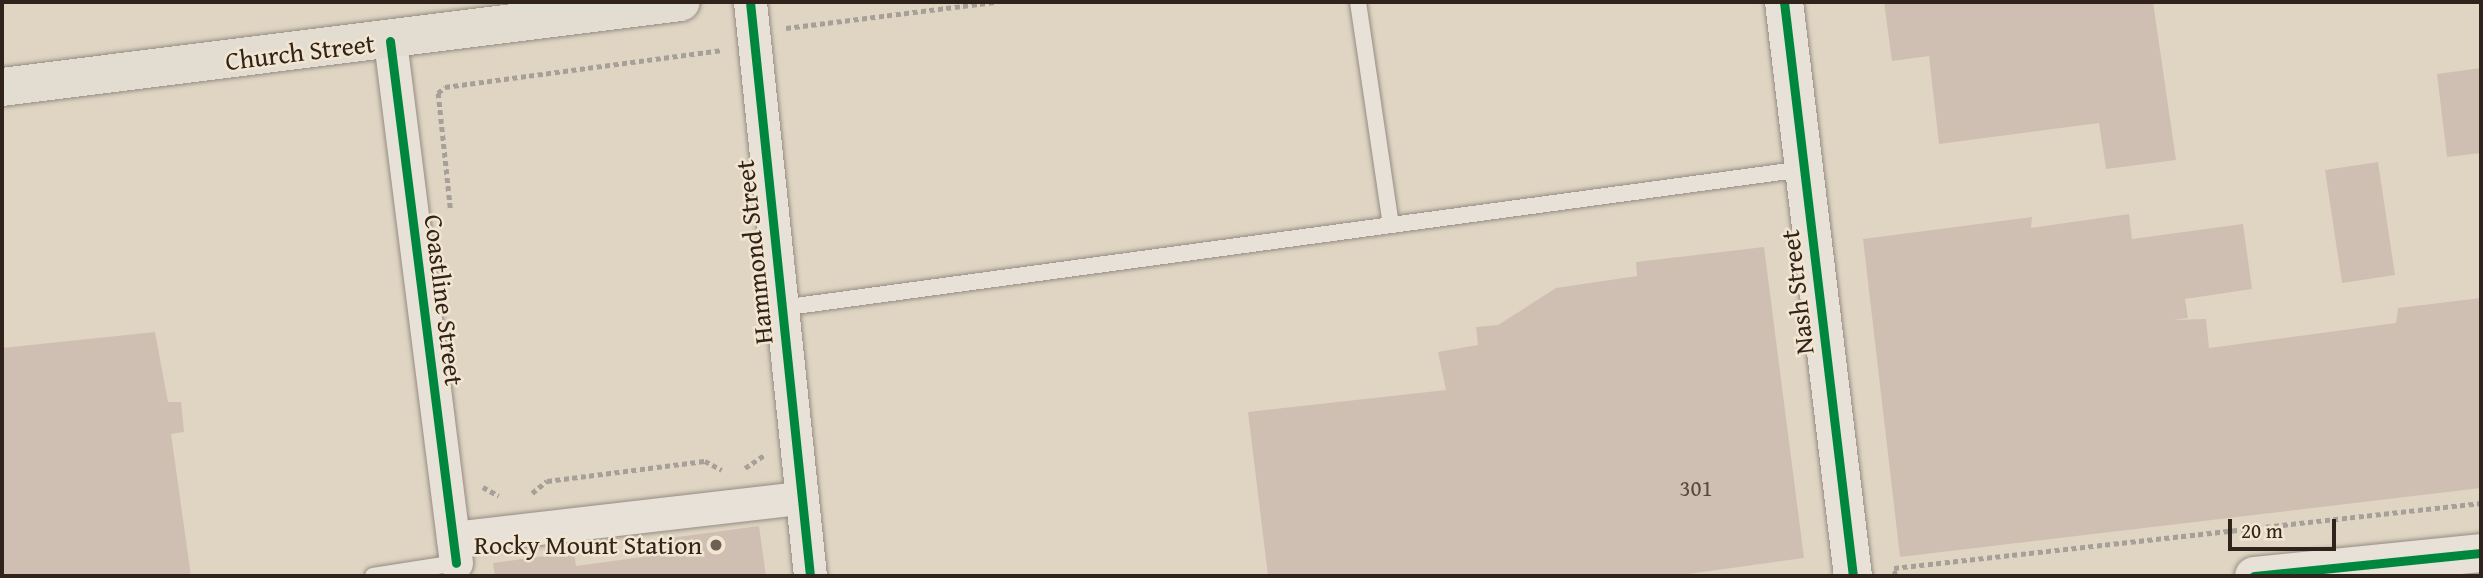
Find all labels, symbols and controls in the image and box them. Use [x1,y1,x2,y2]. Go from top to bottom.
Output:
street label: Church Street [223,27,377,77]
street label: Hammond Street [729,158,779,346]
street label: Coastline Street [418,213,470,387]
street label: Nash Street [1774,228,1820,356]
house number: 301 [1679,474,1713,502]
scale bar [2231,504,2340,548]
text: 20 m [2241,515,2283,546]
place label: Rocky Mount Station [474,529,702,561]
marker: Rocky Mount Station [708,537,724,553]

